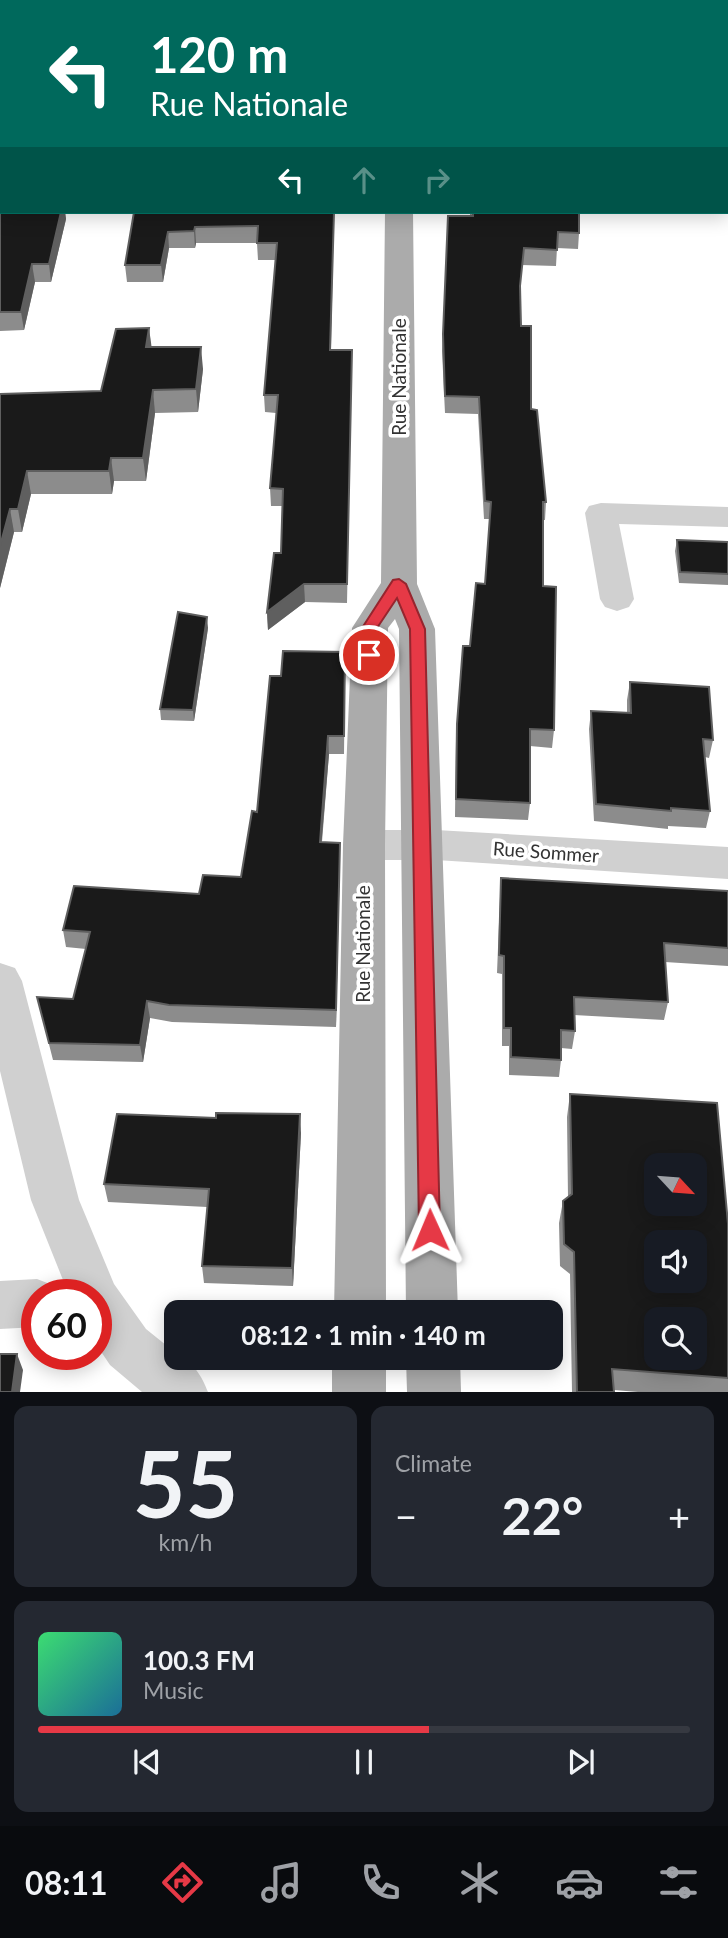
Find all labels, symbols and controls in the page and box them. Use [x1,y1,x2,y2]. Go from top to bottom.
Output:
text: 120 m [150,25,288,83]
icon: left [35,28,126,119]
text: Rue Nationale [150,84,348,123]
icon: left [272,161,310,199]
icon: ahead [345,161,383,199]
icon: right [418,161,456,199]
street label: Rue Nationale [387,318,410,436]
pin [339,625,399,685]
icon: arrive [350,636,388,674]
street label: Rue Sommer [492,836,600,867]
street label: Rue Nationale [351,885,374,1003]
north arrow [644,1153,707,1216]
map controls [644,1153,707,1370]
position arrow [393,1193,467,1267]
button: sound [644,1230,707,1293]
speed limit sign: 60 [21,1279,112,1370]
button: search [644,1307,707,1370]
text: 08:12 · 1 min · 140 m [241,1319,486,1351]
text: 55 [133,1428,238,1537]
text: Climate [395,1449,472,1477]
text: 22° [502,1484,583,1546]
text: − [395,1493,417,1539]
text: + [668,1493,690,1539]
text: km/h [159,1528,212,1556]
text: 100.3 FM [143,1644,255,1676]
text: Music [143,1676,203,1704]
icon: previous [128,1743,166,1781]
icon: pause [345,1743,383,1781]
icon: next [562,1743,600,1781]
icon: directions [158,1858,207,1907]
icon: music [257,1858,306,1907]
icon: phone [356,1858,405,1907]
icon: climate [455,1858,504,1907]
icon: car [555,1858,604,1907]
icon: filters [654,1858,703,1907]
text: 08:11 [25,1863,108,1902]

